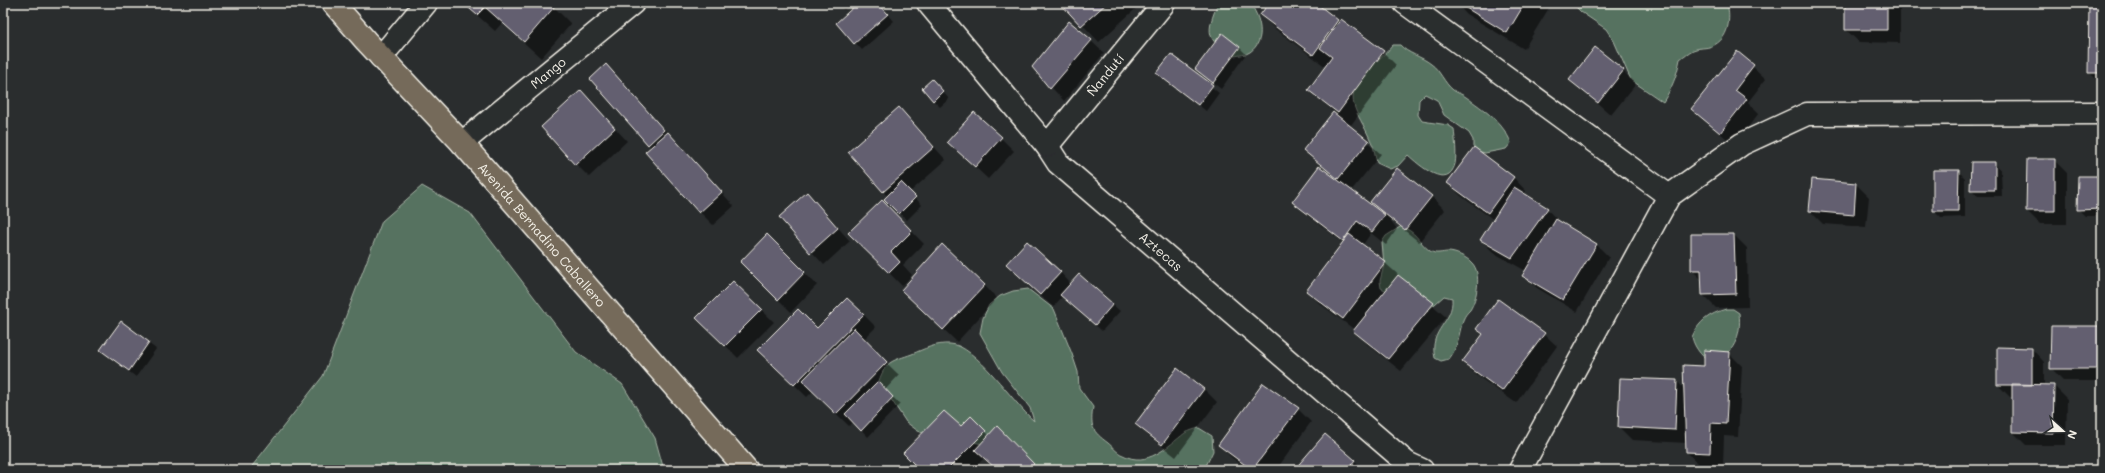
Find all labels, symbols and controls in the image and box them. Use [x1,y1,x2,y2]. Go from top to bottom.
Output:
street label: Ñandutí [1082,50,1127,99]
street label: Mango [526,53,569,92]
street label: Avenida Bernadino Caballero [475,159,610,310]
street label: Aztecas [1136,228,1187,275]
north arrow [2043,411,2083,451]
text: N [2064,428,2081,441]

